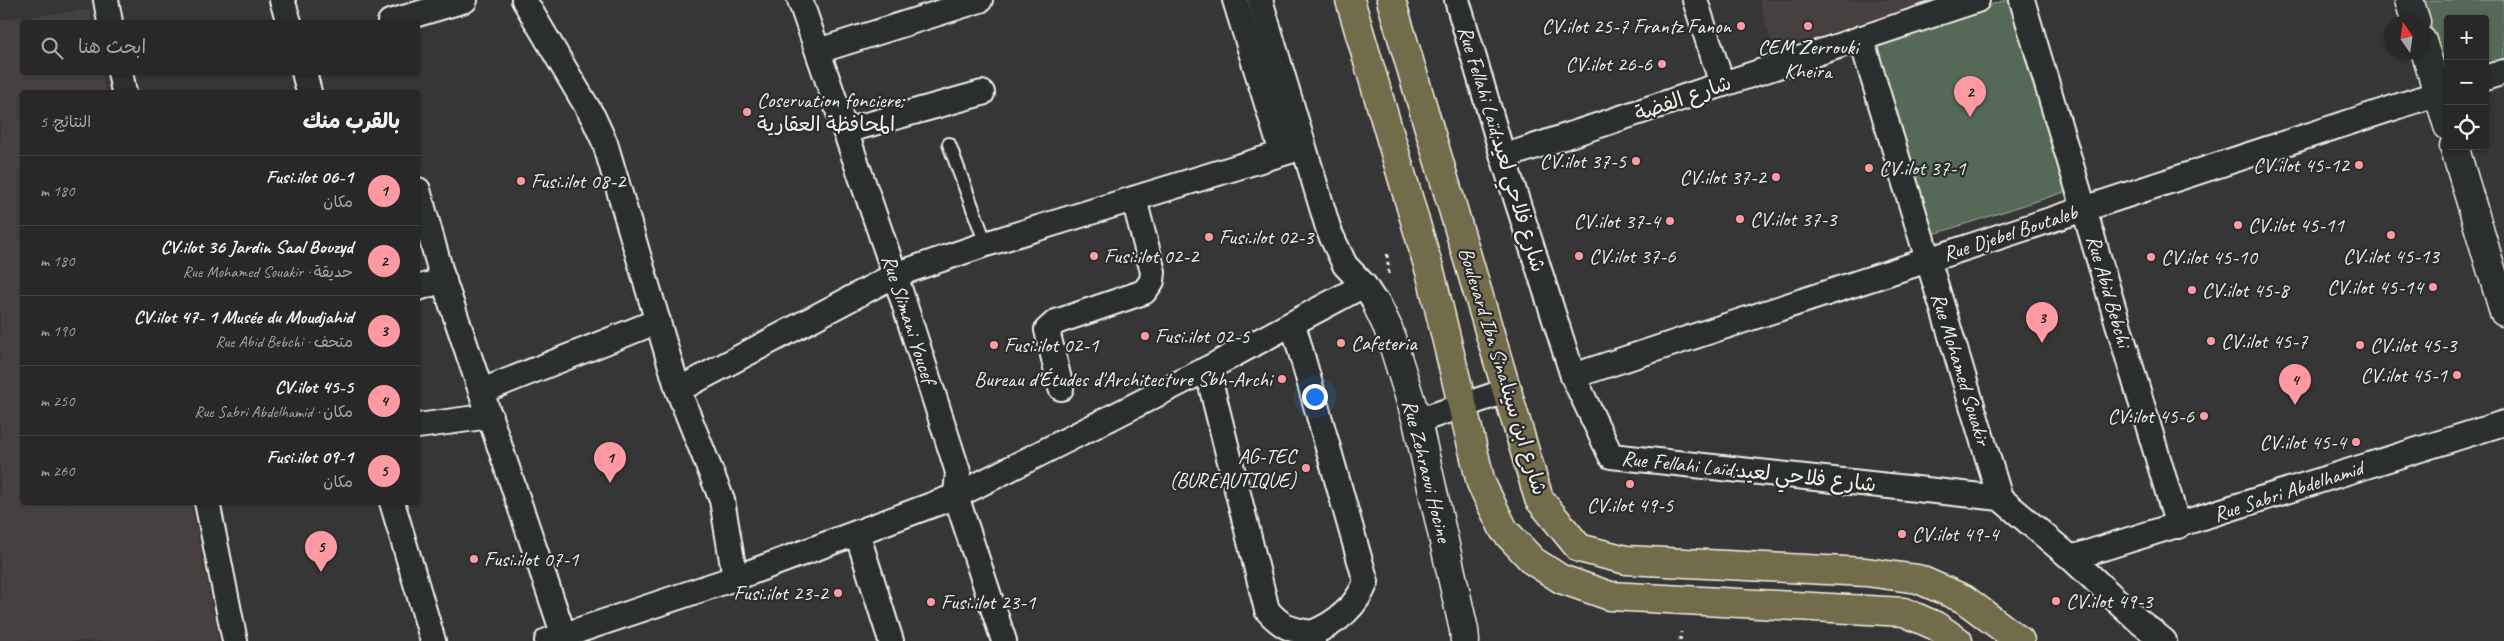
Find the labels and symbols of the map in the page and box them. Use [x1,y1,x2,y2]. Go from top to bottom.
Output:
place label: CV.ilot 25-7 Frantz Fanon [1542,13,1733,39]
north arrow [2384,15,2429,60]
marker: CV.ilot 25-7 Frantz Fanon [1735,20,1747,32]
marker: CEM Zerrouki Kheira [1802,20,1814,32]
street label: Rue Fellahi Laïd;شارع فلاحي لعيد [1446,23,1552,277]
place label: CEM Zerrouki Kheira [1758,34,1861,84]
place label: CV.ilot 26-6 [1566,51,1653,77]
marker: CV.ilot 26-6 [1656,58,1668,70]
street label: شارع الفضة [1631,69,1735,129]
pin: 2 [1954,76,1986,117]
place label: Coservation fonciere; المحافظة العقارية [757,87,906,137]
marker: Coservation fonciere; المحافظة العقارية [741,106,753,118]
place label: CV.ilot 37-5 [1540,148,1628,174]
place label: CV.ilot 45-12 [2253,152,2351,178]
marker: CV.ilot 37-5 [1630,155,1642,167]
place label: CV.ilot 37-1 [1879,155,1967,181]
marker: CV.ilot 45-12 [2353,159,2365,171]
marker: CV.ilot 37-1 [1863,162,1875,174]
place label: CV.ilot 37-2 [1680,164,1768,190]
place label: Fusi.ilot 08-2 [531,168,627,194]
marker: CV.ilot 37-2 [1770,171,1782,183]
marker: Fusi.ilot 08-2 [515,175,527,187]
street label: Rue Djebel Boutaleb [1939,198,2082,267]
place label: CV.ilot 37-3 [1750,206,1838,232]
place label: CV.ilot 37-4 [1574,208,1663,234]
place label: CV.ilot 45-11 [2248,212,2345,238]
marker: CV.ilot 37-3 [1734,213,1746,225]
marker: CV.ilot 37-4 [1664,215,1676,227]
marker: CV.ilot 45-11 [2232,219,2244,231]
place label: Fusi.ilot 02-3 [1219,224,1315,250]
marker: CV.ilot 45-13 [2385,229,2397,241]
marker: Fusi.ilot 02-3 [1203,231,1215,243]
street label: Rue Abid Bebchi [2081,232,2138,353]
place label: Fusi.ilot 02-2 [1104,243,1200,269]
place label: CV.ilot 37-6 [1589,243,1676,269]
place label: CV.ilot 45-13 [2343,243,2441,269]
street label: Boulevard Ibn Sina:شارع ابن سينا [1451,244,1553,499]
place label: CV.ilot 45-10 [2161,244,2258,270]
marker: Fusi.ilot 02-2 [1088,250,1100,262]
marker: CV.ilot 37-6 [1573,250,1585,262]
marker: CV.ilot 45-10 [2145,251,2157,263]
street label: Rue Slimani Youcef [876,252,943,390]
place label: CV.ilot 45-14 [2327,274,2426,300]
place label: CV.ilot 45-8 [2202,277,2291,303]
marker: CV.ilot 45-14 [2427,281,2439,293]
marker: CV.ilot 45-8 [2186,284,2198,296]
street label: Rue Mohamed Souakir [1926,290,1997,450]
pin: 3 [2026,302,2058,343]
place label: Fusi.ilot 02-5 [1155,323,1251,349]
place label: CV.ilot 45-7 [2221,328,2309,354]
marker: Fusi.ilot 02-5 [1139,330,1151,342]
place label: Cafeteria [1351,330,1418,356]
place label: Fusi.ilot 02-1 [1004,332,1100,358]
place label: CV.ilot 45-3 [2370,332,2458,358]
marker: CV.ilot 45-7 [2205,335,2217,347]
marker: Cafeteria [1335,337,1347,349]
marker: Fusi.ilot 02-1 [988,339,1000,351]
marker: CV.ilot 45-3 [2354,339,2366,351]
place label: CV.ilot 45-1 [2361,362,2449,388]
pin: 4 [2279,364,2311,405]
place label: Bureau d'Études d'Architecture Sbh-Archi [974,366,1275,392]
marker: CV.ilot 45-1 [2451,369,2463,381]
marker: Bureau d'Études d'Architecture Sbh-Archi [1276,373,1288,385]
your location [1302,384,1328,410]
street label: Rue Zehraoui Hocine [1397,397,1458,547]
place label: CV.ilot 45-6 [2108,403,2195,429]
marker: CV.ilot 45-6 [2198,410,2210,422]
place label: CV.ilot 45-4 [2260,429,2349,455]
marker: CV.ilot 45-4 [2350,436,2362,448]
pin: 1 [594,442,626,483]
place label: AG-TEC (BUREAUTIQUE) [1169,443,1299,493]
street label: Rue Fellahi Laïd;شارع فلاحي لعيد [1620,445,1878,503]
street label: Rue Sabri Abdelhamid [2210,453,2369,527]
marker: AG-TEC (BUREAUTIQUE) [1300,462,1312,474]
marker: CV.ilot 49-5 [1624,478,1636,490]
place label: CV.ilot 49-5 [1587,492,1675,518]
place label: CV.ilot 49-4 [1912,521,2001,547]
marker: CV.ilot 49-4 [1896,528,1908,540]
pin: 5 [305,531,337,572]
place label: Fusi.ilot 07-1 [484,546,580,572]
marker: Fusi.ilot 07-1 [468,553,480,565]
place label: Fusi.ilot 23-2 [734,580,830,606]
marker: Fusi.ilot 23-2 [832,587,844,599]
place label: CV.ilot 49-3 [2066,588,2154,614]
place label: Fusi.ilot 23-1 [941,589,1037,615]
marker: CV.ilot 49-3 [2050,595,2062,607]
marker: Fusi.ilot 23-1 [925,596,937,608]

